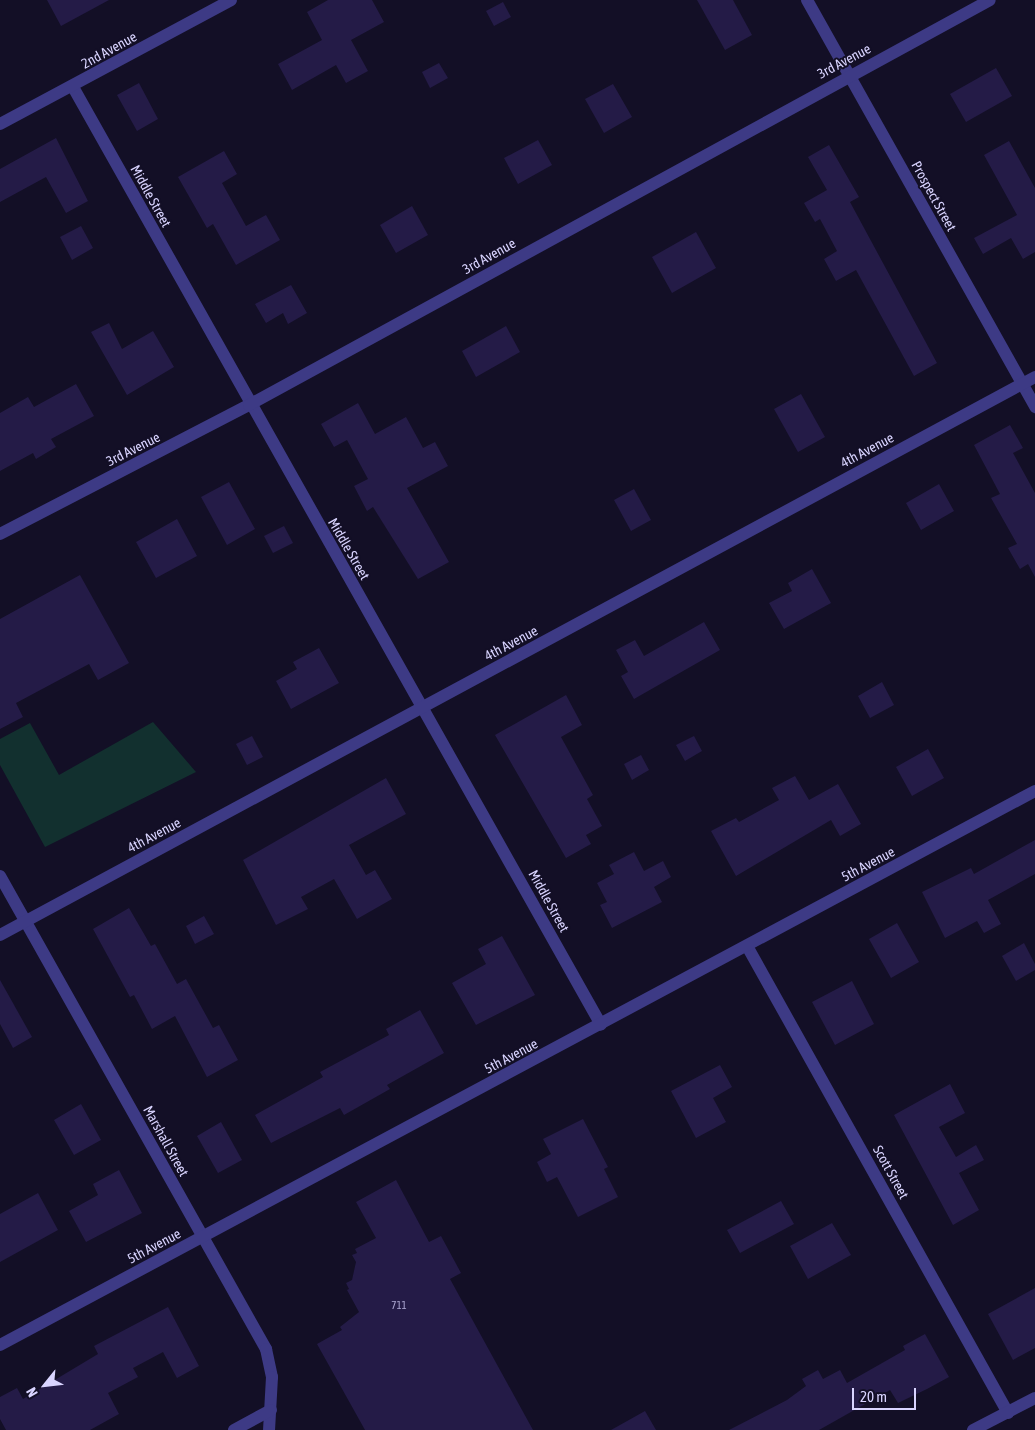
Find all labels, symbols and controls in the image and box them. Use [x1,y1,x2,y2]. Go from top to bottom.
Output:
street label: 2nd Avenue [78,28,140,72]
street label: 3rd Avenue [814,40,874,82]
street label: Prospect Street [908,158,960,234]
street label: Middle Street [127,162,175,230]
street label: 3rd Avenue [460,235,518,277]
street label: 3rd Avenue [103,428,163,470]
street label: 4th Avenue [837,429,897,471]
street label: Middle Street [325,515,373,583]
street label: 4th Avenue [481,622,541,664]
street label: 4th Avenue [124,814,184,856]
street label: 5th Avenue [838,843,898,885]
street label: Middle Street [525,867,573,935]
street label: 5th Avenue [481,1035,541,1077]
street label: Marshall Street [140,1103,192,1179]
street label: Scott Street [870,1142,912,1202]
street label: 5th Avenue [124,1225,184,1267]
house number: 711 [391,1298,407,1312]
north arrow [20,1360,70,1410]
scale bar [855,1378,919,1410]
text: N [23,1385,41,1400]
text: 20 m [860,1388,887,1405]

